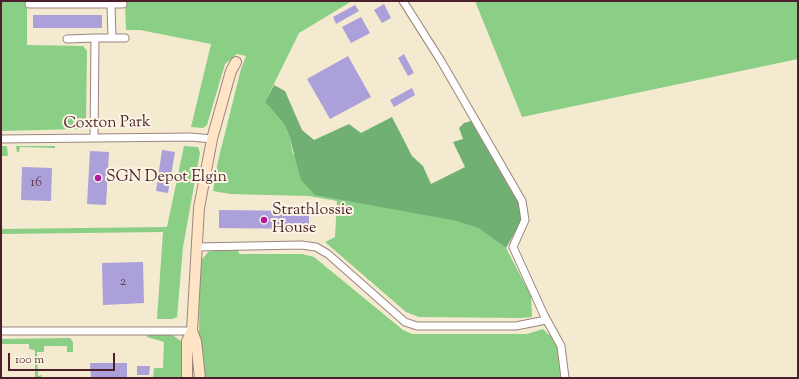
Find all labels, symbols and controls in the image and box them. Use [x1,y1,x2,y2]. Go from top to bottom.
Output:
street label: Coxton Park [63,114,151,134]
place label: SGN Depot Elgin [106,168,227,188]
marker: SGN Depot Elgin [93,173,103,183]
house number: 16 [30,176,42,192]
place label: Strathlossie House [272,201,353,239]
marker: Strathlossie House [259,215,269,225]
house number: 2 [120,275,126,291]
scale bar [10,345,117,371]
text: 100 m [15,351,44,369]

